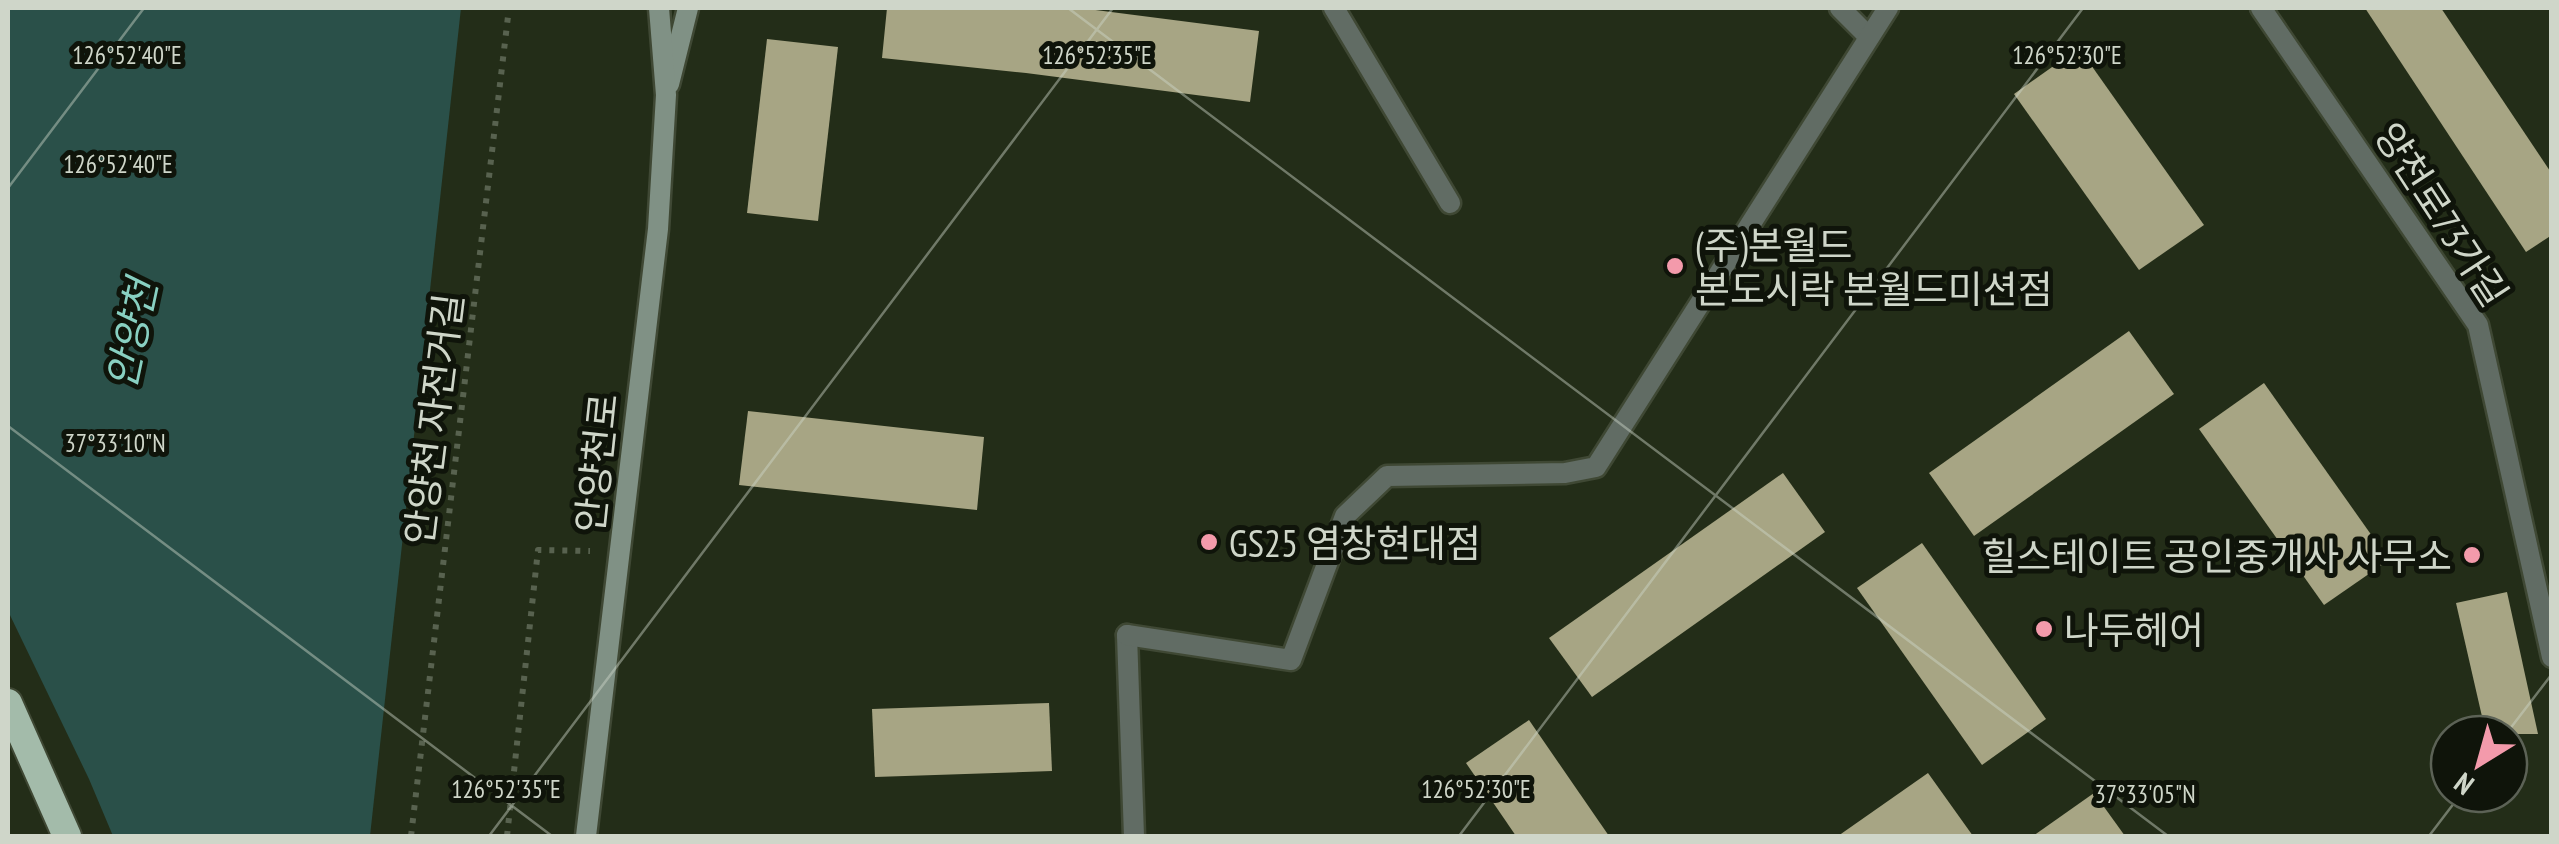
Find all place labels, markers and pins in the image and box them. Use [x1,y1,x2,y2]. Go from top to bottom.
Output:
place label: (주)본월드 본도시락 본월드미션점 [1695,220,2053,313]
marker: (주)본월드 본도시락 본월드미션점 [1664,255,1686,277]
place label: GS25 염창현대점 [1229,518,1481,567]
marker: GS25 염창현대점 [1198,531,1220,553]
place label: 힐스테이트 공인중개사 사무소 [1981,531,2452,580]
marker: 힐스테이트 공인중개사 사무소 [2461,544,2483,566]
place label: 나두헤어 [2064,605,2204,654]
marker: 나두헤어 [2033,618,2055,640]

